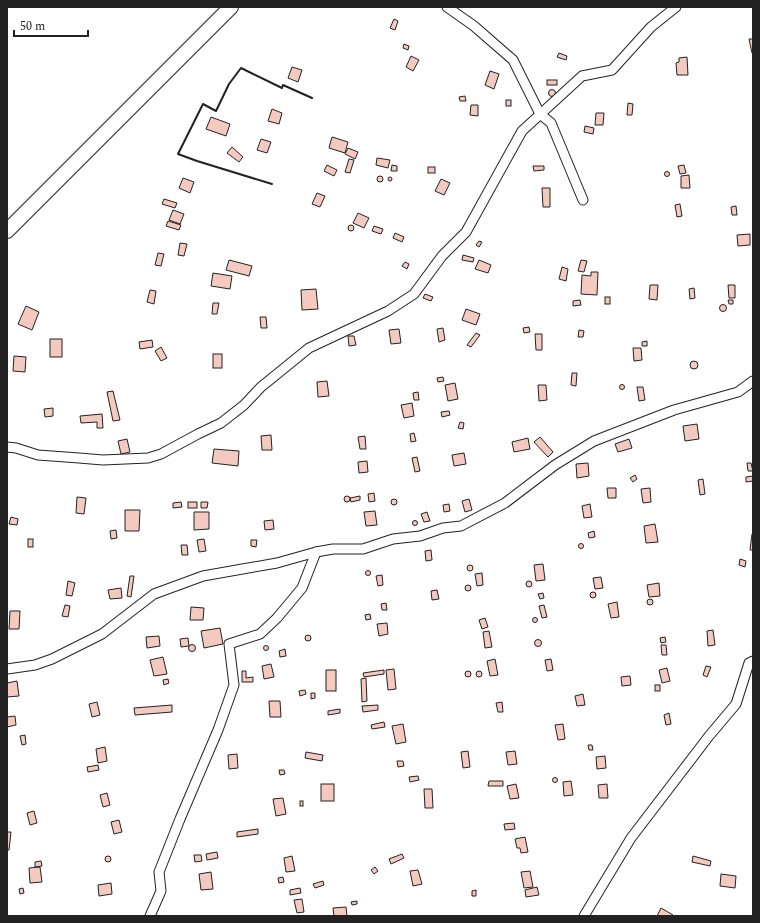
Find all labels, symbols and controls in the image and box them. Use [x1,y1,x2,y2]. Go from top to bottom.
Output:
scale bar [14,12,88,38]
text: 50 m [20,17,45,36]

